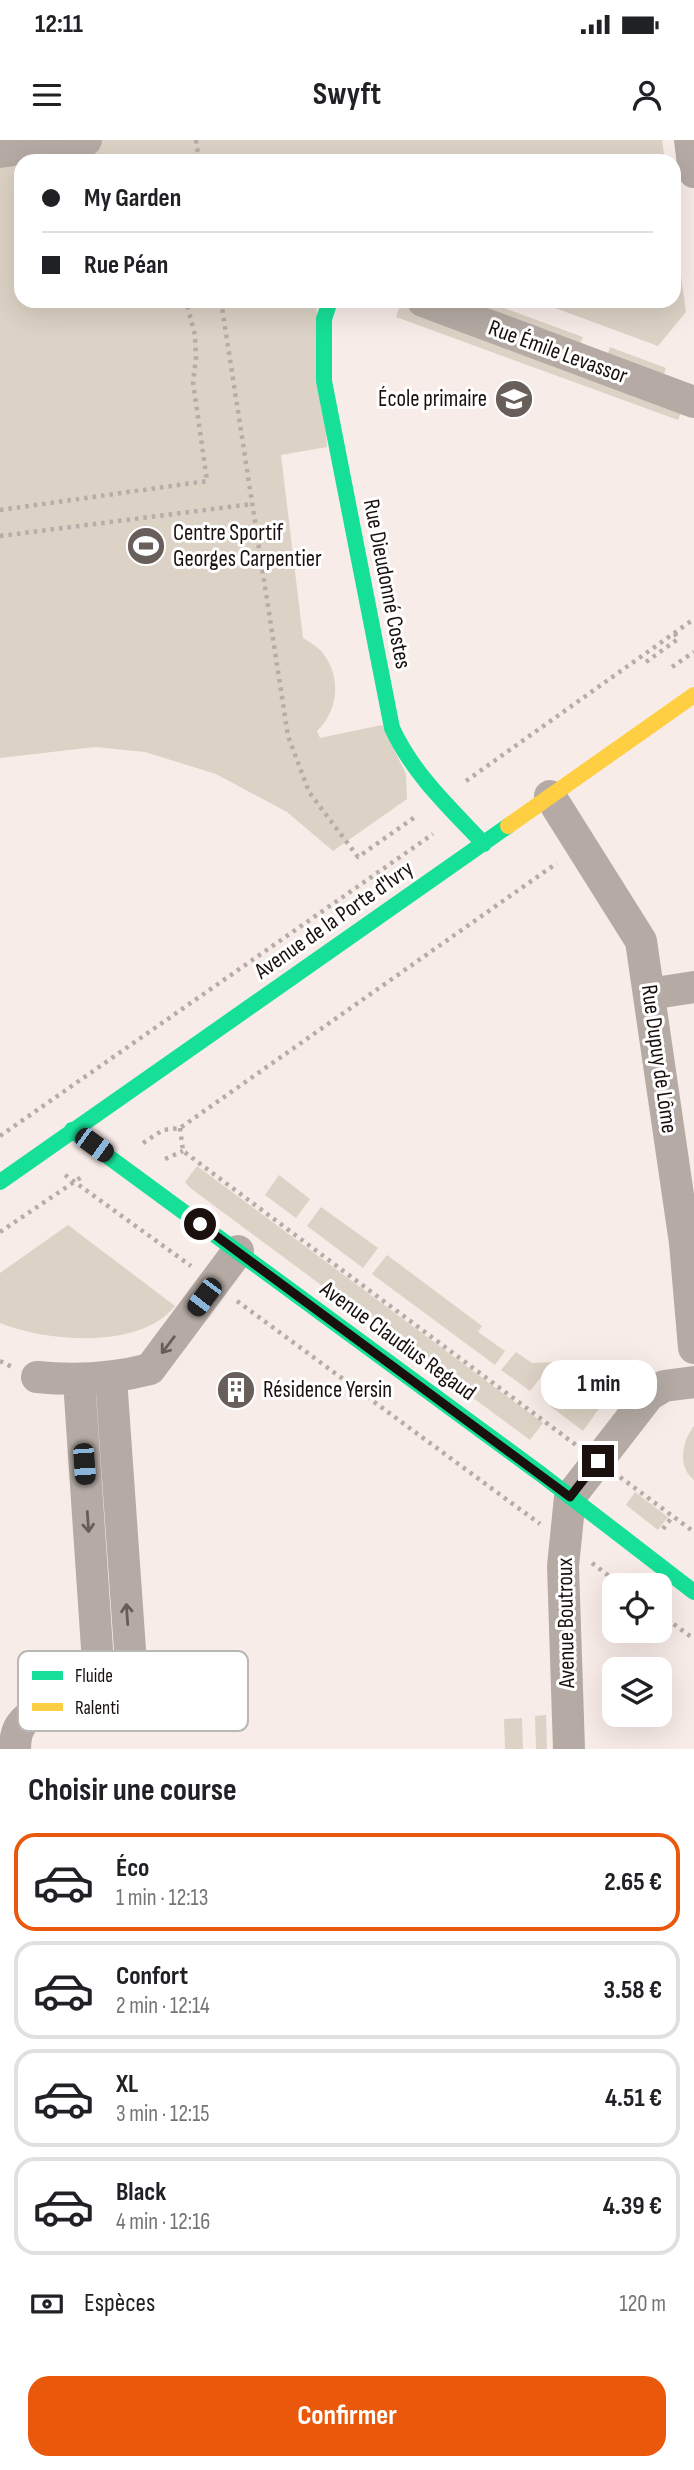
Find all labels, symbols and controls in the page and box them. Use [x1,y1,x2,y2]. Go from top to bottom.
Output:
text: 12:11 [35,9,83,40]
text: Swyft [313,75,381,114]
icon: menu [28,76,66,114]
icon: person [628,76,666,114]
text: My Garden [84,183,181,214]
text: Rue Péan [84,250,168,281]
street label: Rue Émile Levassor [485,314,632,390]
school or university icon: École primaire [493,378,535,420]
place label: École primaire [378,385,487,413]
street label: Rue Dieudonné Costes [357,497,417,671]
place label: Centre Sportif Georges Carpentier [173,519,322,573]
sports icon: Centre Sportif Georges Carpentier [125,525,167,567]
street label: Avenue de la Porte d'Ivry [248,855,419,986]
street label: Rue Dupuy de Lôme [635,983,683,1135]
car [71,1124,118,1166]
route start [184,1208,216,1240]
car [183,1274,226,1320]
street label: Avenue Claudius Regaud [314,1275,481,1407]
one-way arrow [161,1335,175,1354]
callout: 1 min [540,1360,656,1408]
building icon: Résidence Yersin [215,1369,257,1411]
text: 1 min [578,1370,620,1398]
place label: Résidence Yersin [263,1376,392,1404]
car [73,1442,96,1486]
route end [582,1445,614,1477]
one-way arrow [82,1510,95,1533]
street label: Avenue Boutroux [551,1557,581,1689]
map controls [602,1573,672,1727]
button: locate [602,1573,672,1643]
one-way arrow [120,1604,133,1626]
legend [18,1651,248,1731]
button: layers [602,1657,672,1727]
text: Fluide [75,1665,113,1688]
text: Ralenti [75,1697,120,1720]
text: Choisir une course [28,1771,237,1810]
icon: car [32,1851,95,1914]
text: Éco [116,1853,149,1884]
text: 2.65 € [604,1867,662,1898]
text: 1 min · 12:13 [116,1884,208,1912]
icon: car [32,1959,95,2022]
text: Confort [116,1961,188,1992]
text: 3.58 € [603,1975,662,2006]
text: 2 min · 12:14 [116,1992,210,2020]
icon: car [32,2067,95,2130]
text: XL [116,2069,138,2100]
text: 4.51 € [605,2083,662,2114]
text: 3 min · 12:15 [116,2100,209,2128]
icon: car [32,2175,95,2238]
text: Black [116,2177,166,2208]
text: 4.39 € [603,2191,662,2222]
text: 4 min · 12:16 [116,2208,210,2236]
icon: cash [28,2285,66,2323]
text: Espèces [84,2288,155,2319]
text: 120 m [620,2290,666,2318]
button: Confirmer [28,2376,666,2456]

